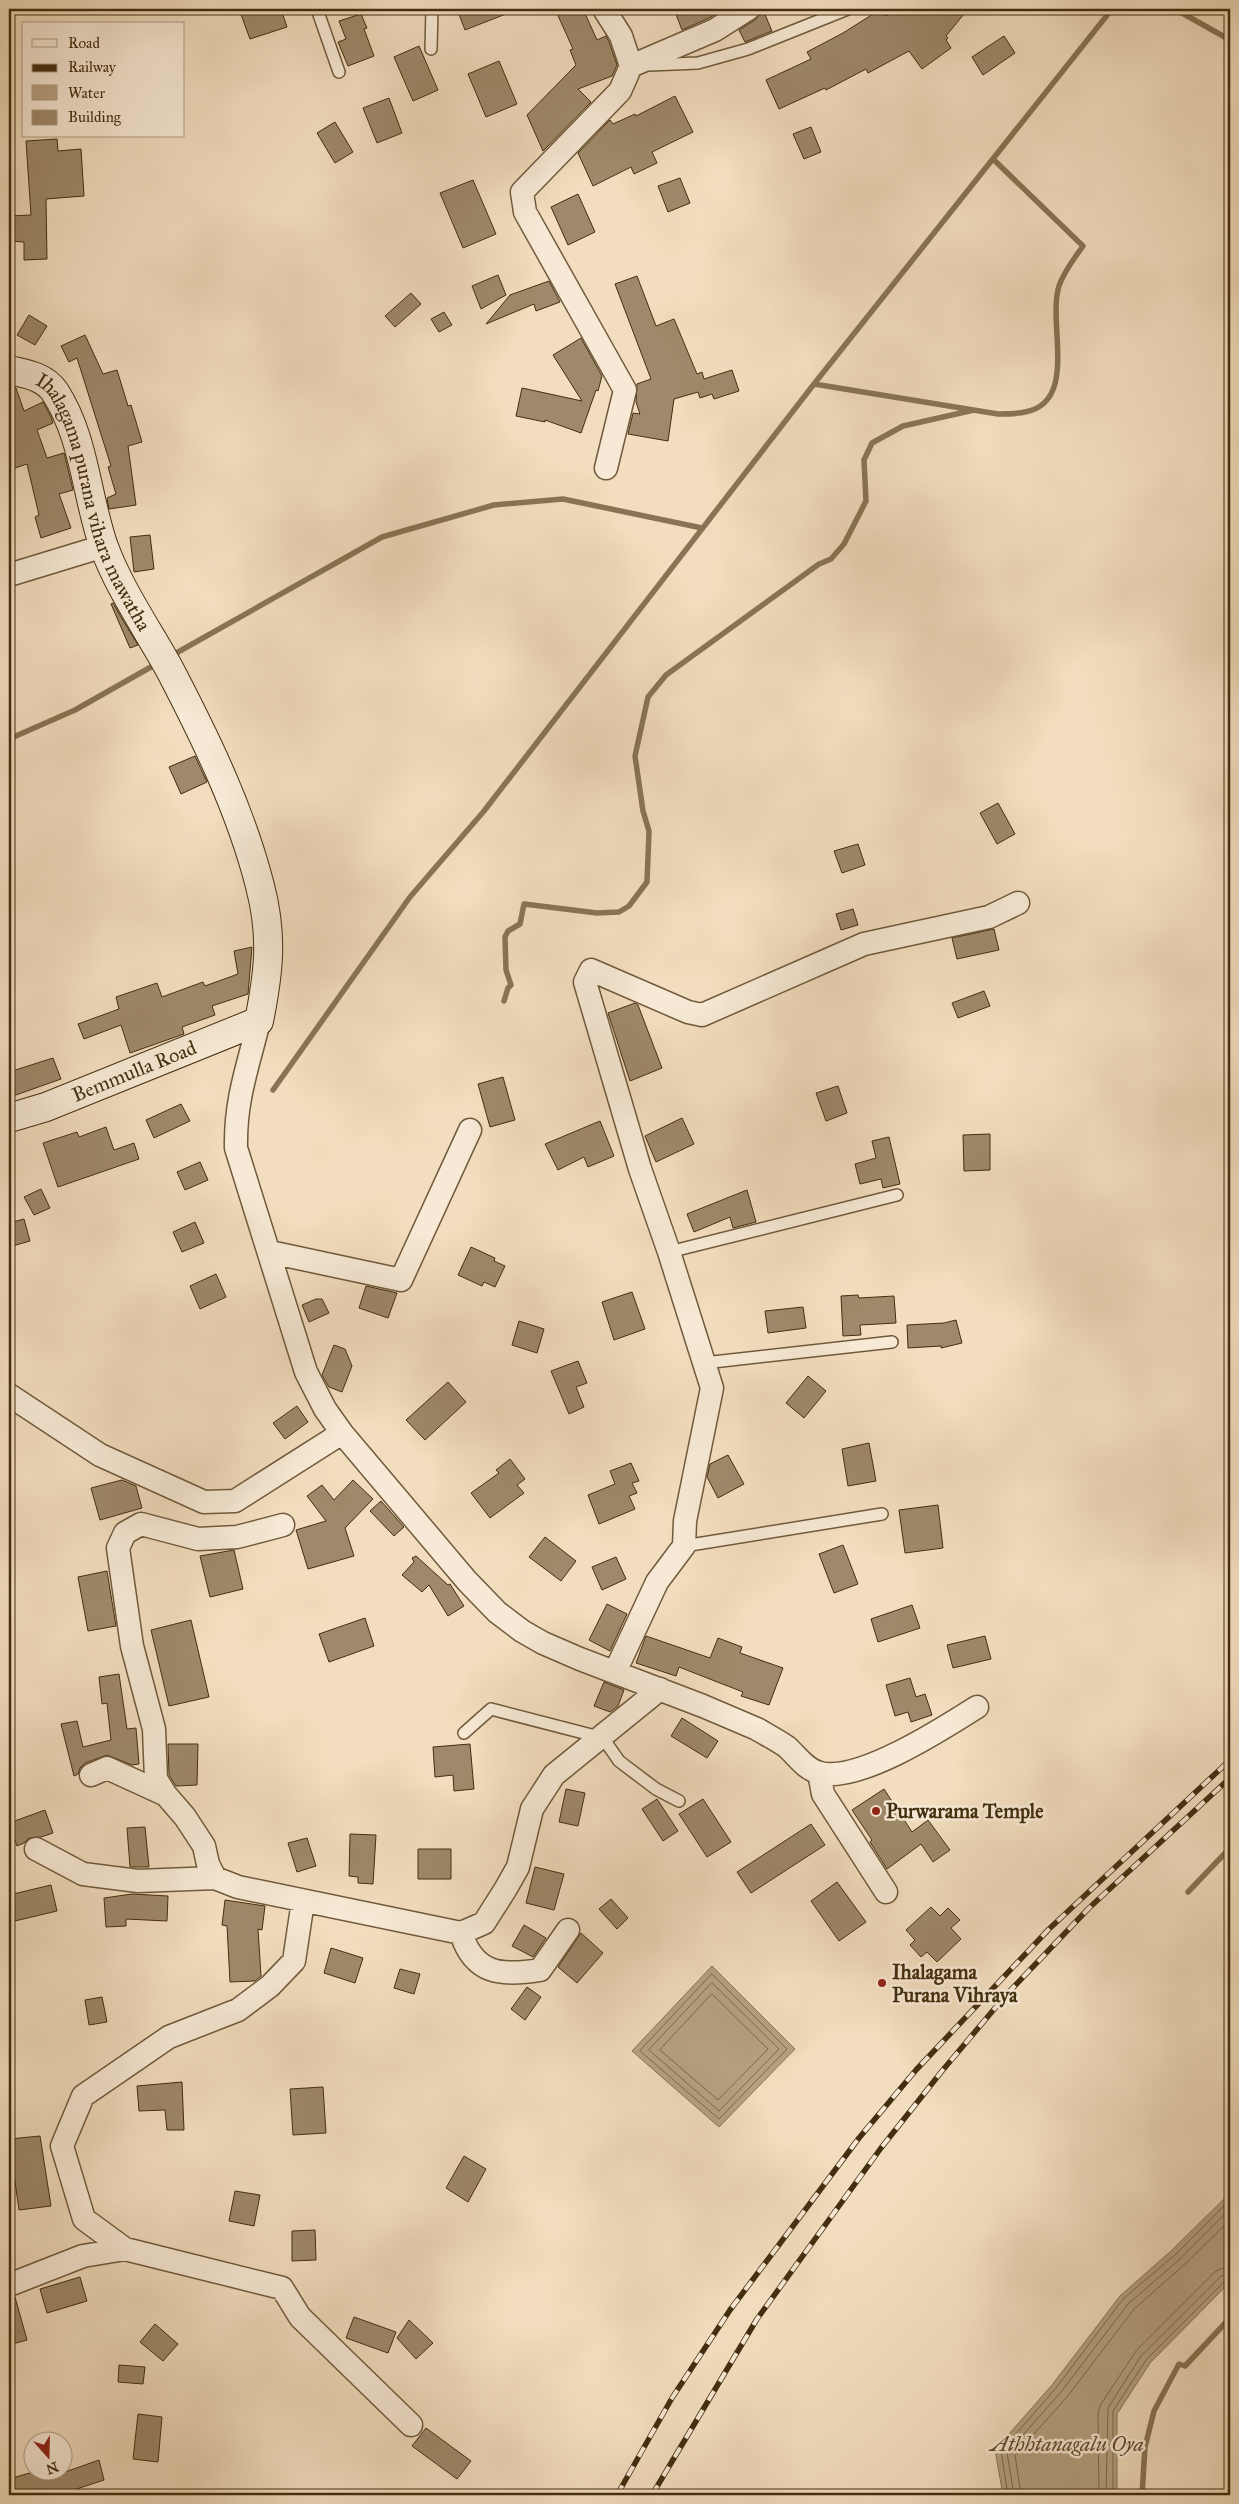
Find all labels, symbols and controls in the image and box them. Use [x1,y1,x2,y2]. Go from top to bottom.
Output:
legend [22,22,185,138]
text: Road [68,34,100,52]
text: Railway [68,58,117,76]
text: Water [68,84,105,102]
text: Building [68,108,122,126]
street label: Ihalagama purana vihara mawatha [32,367,157,636]
street label: Bemmulla Road [68,1035,200,1107]
place label: Purwarama Temple [886,1799,1044,1824]
marker: Purwarama Temple [870,1805,882,1817]
place label: Ihalagama Purana Vihraya [892,1960,1018,2008]
marker: Ihalagama Purana Vihraya [876,1977,888,1989]
water label: Athhtanagalu Oya [988,2431,1144,2457]
north arrow [22,2432,72,2482]
text: N [44,2458,61,2478]

